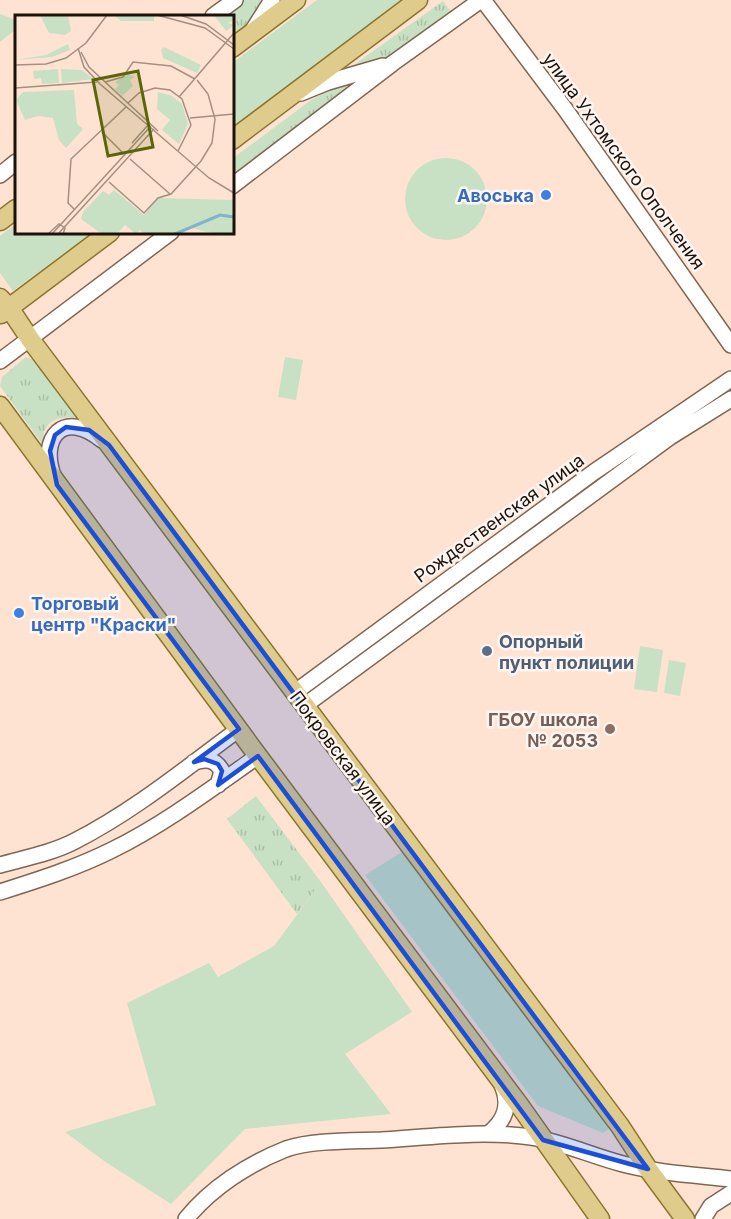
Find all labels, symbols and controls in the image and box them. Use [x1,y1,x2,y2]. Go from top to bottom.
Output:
inset map [15,15,234,234]
street label: улица Ухтомского Ополчения [539,49,709,273]
place label: Авоська [457,185,534,206]
marker: Авоська [539,188,553,202]
street label: Рождественская улица [410,449,588,587]
place label: Торговый центр "Краски" [31,593,176,635]
marker: Торговый центр "Краски" [12,606,26,620]
place label: Опорный пункт полиции [499,631,634,673]
marker: Опорный пункт полиции [480,644,494,658]
street label: Покровская улица [286,687,400,829]
place label: ГБОУ школа № 2053 [488,709,598,751]
marker: ГБОУ школа № 2053 [603,722,617,736]

